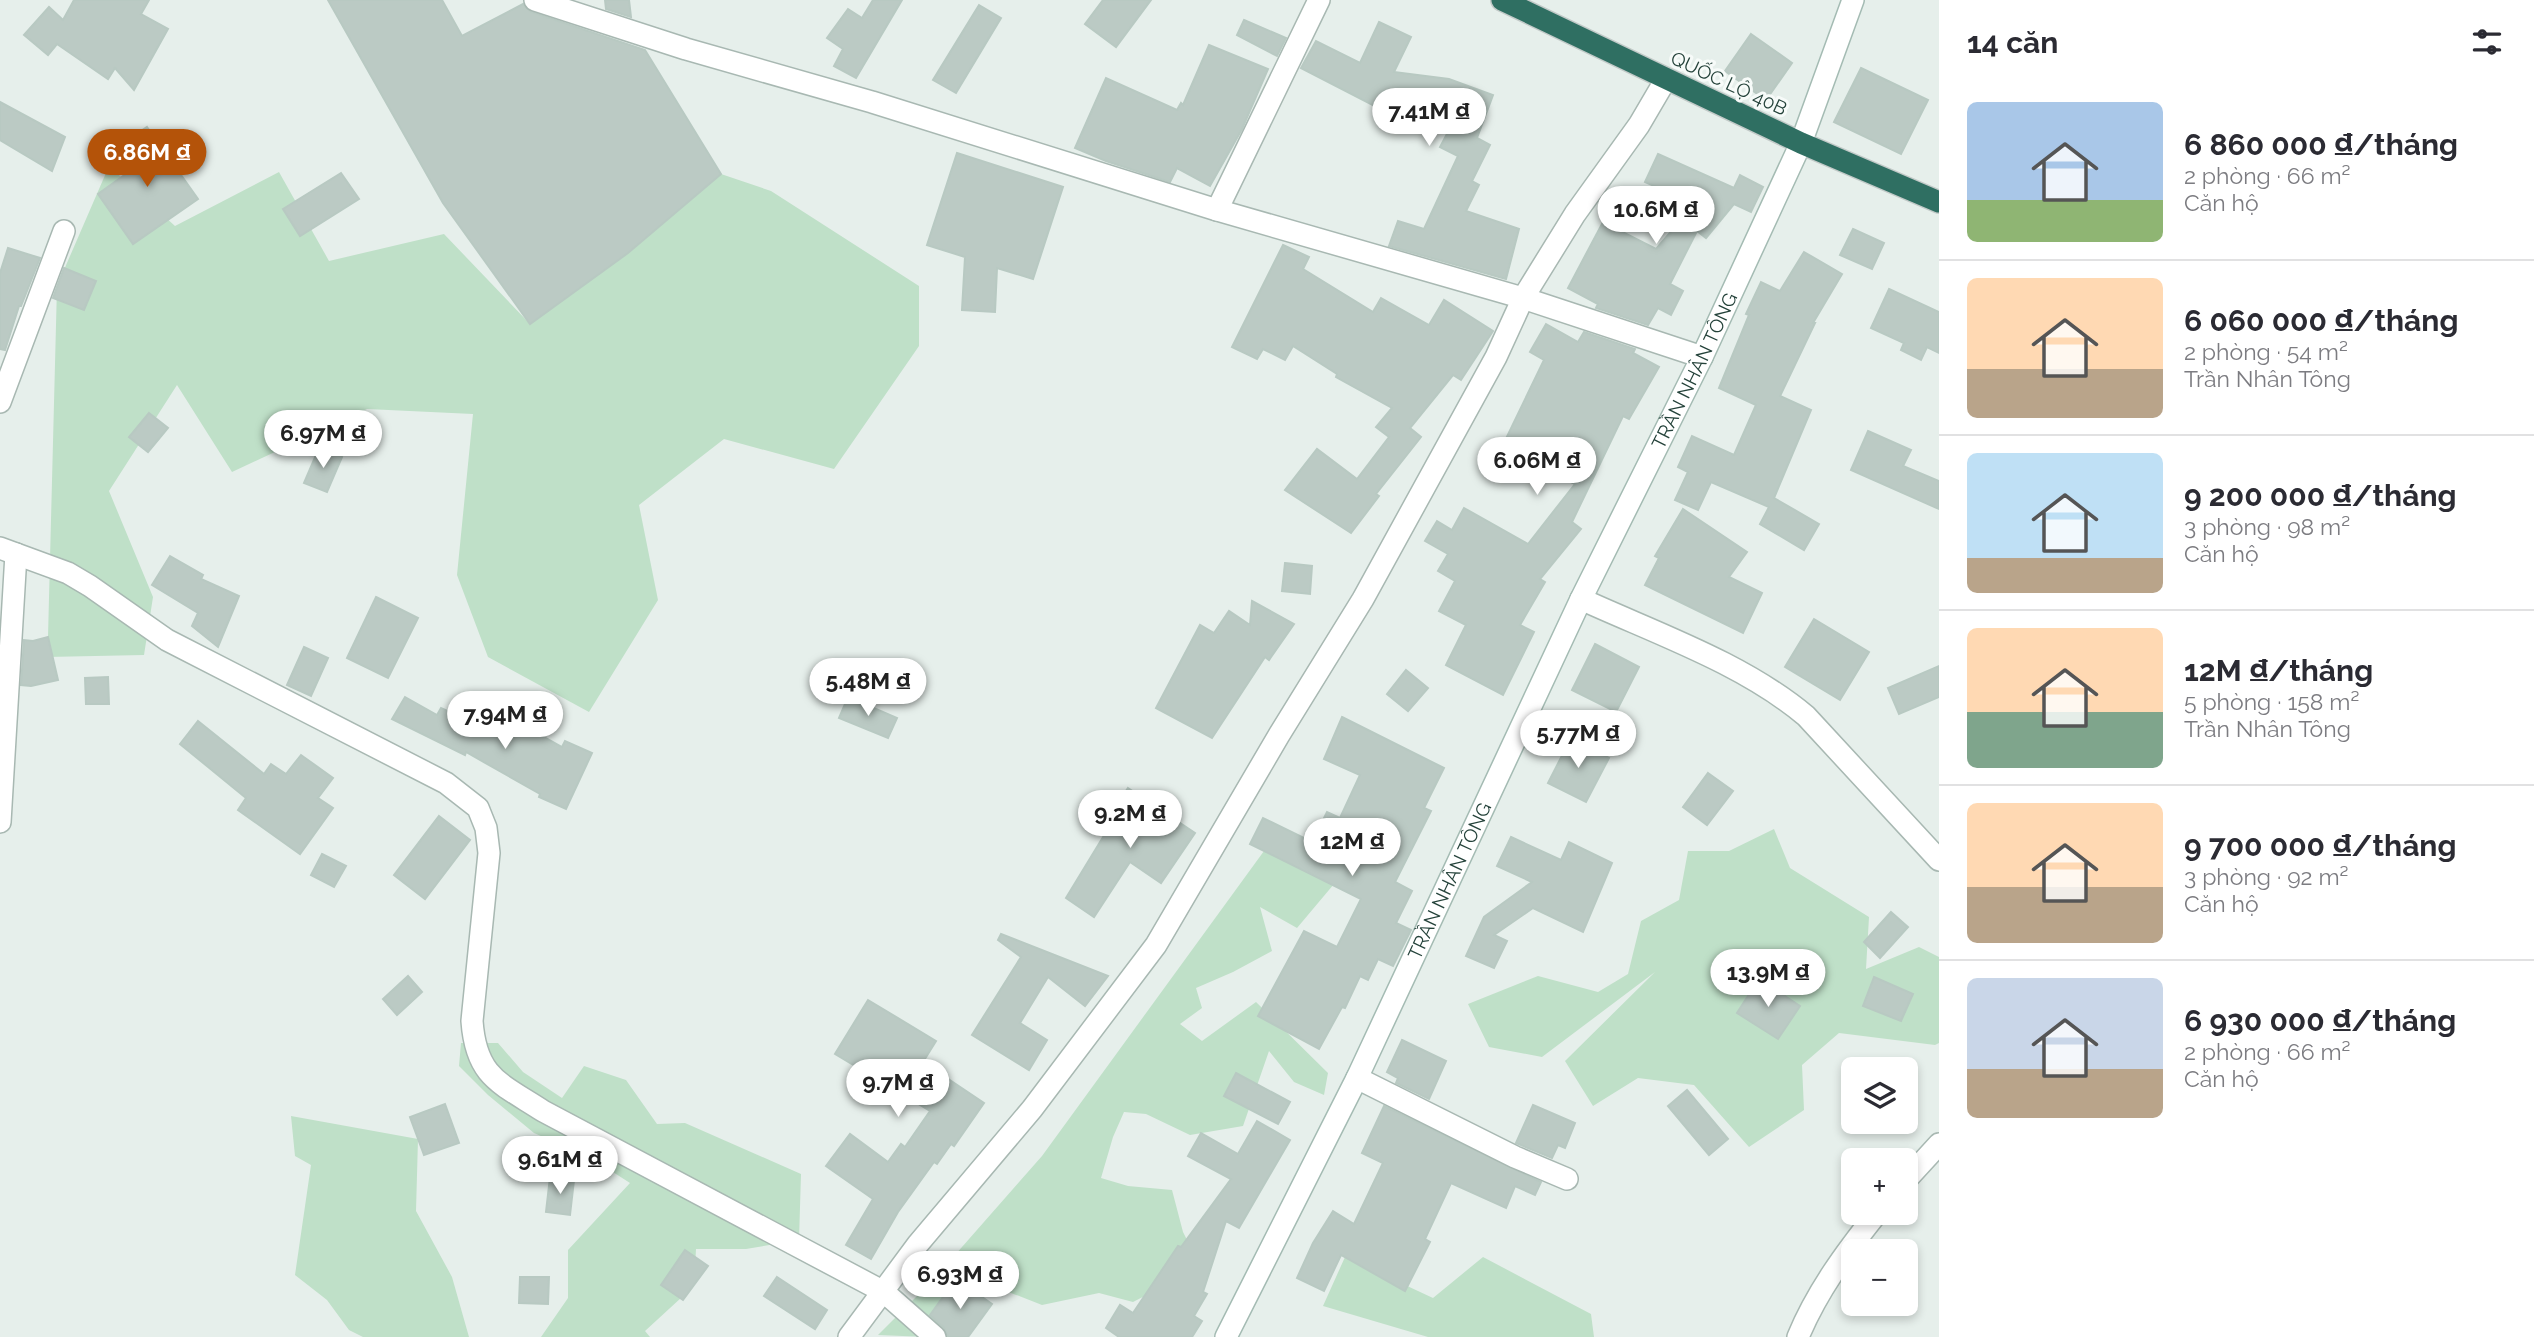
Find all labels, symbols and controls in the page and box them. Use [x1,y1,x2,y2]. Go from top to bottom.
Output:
icon: filters [2468,23,2506,61]
text: 14 căn [1967,25,2058,60]
street label: QUỐC LỘ 40B [1667,46,1791,120]
pin: 7.41M ₫ [1364,88,1494,148]
text: 7.41M ₫ [1388,97,1470,124]
text: 6 860 000 ₫/tháng [2184,127,2458,162]
pin: 6.86M ₫ [82,130,212,189]
icon: home [2023,130,2107,214]
text: 6.86M ₫ [103,138,191,165]
text: 2 phòng · 66 m² [2184,162,2351,189]
pin: 10.6M ₫ [1591,187,1721,246]
text: Căn hộ [2184,189,2259,216]
text: 10.6M ₫ [1614,195,1698,222]
street label: TRẦN NHÂN TÔNG [1647,289,1741,452]
text: 6 060 000 ₫/tháng [2184,303,2458,338]
icon: home [2023,306,2107,390]
text: 2 phòng · 54 m² [2184,338,2348,365]
text: Trần Nhân Tông [2184,365,2351,392]
pin: 6.97M ₫ [258,410,388,470]
text: 6.97M ₫ [280,419,366,446]
pin: 6.06M ₫ [1472,438,1602,497]
text: 6.06M ₫ [1493,446,1581,473]
text: 9 200 000 ₫/tháng [2184,478,2457,513]
icon: home [2023,481,2107,565]
text: 3 phòng · 98 m² [2184,513,2350,540]
text: Căn hộ [2184,540,2259,567]
text: 12M ₫/tháng [2184,653,2373,688]
icon: home [2023,656,2107,740]
pin: 5.48M ₫ [803,658,933,718]
text: 5.48M ₫ [825,667,911,694]
text: 5 phòng · 158 m² [2184,688,2359,715]
pin: 7.94M ₫ [440,692,570,751]
text: 7.94M ₫ [463,700,547,727]
pin: 5.77M ₫ [1513,710,1643,770]
text: Trần Nhân Tông [2184,715,2351,742]
text: 5.77M ₫ [1536,719,1620,746]
pin: 9.2M ₫ [1073,790,1187,850]
text: 9.2M ₫ [1094,799,1166,826]
street label: TRẦN NHÂN TÔNG [1403,799,1495,963]
pin: 12M ₫ [1303,818,1401,878]
text: 12M ₫ [1320,827,1384,854]
text: 9 700 000 ₫/tháng [2184,828,2457,863]
icon: home [2023,831,2107,915]
text: 3 phòng · 92 m² [2184,863,2349,890]
text: Căn hộ [2184,890,2259,917]
pin: 13.9M ₫ [1703,950,1833,1009]
text: 13.9M ₫ [1726,958,1810,985]
text: 6 930 000 ₫/tháng [2184,1003,2456,1038]
icon: home [2023,1006,2107,1090]
text: 2 phòng · 66 m² [2184,1038,2351,1065]
map controls [1841,1057,1918,1316]
button: layers [1841,1057,1918,1134]
pin: 9.7M ₫ [841,1060,955,1119]
text: Căn hộ [2184,1065,2259,1092]
text: 9.7M ₫ [862,1068,934,1095]
pin: 9.61M ₫ [495,1136,625,1196]
text: 9.61M ₫ [518,1145,602,1172]
button: + [1841,1148,1918,1225]
button: − [1841,1239,1918,1316]
pin: 6.93M ₫ [895,1252,1025,1311]
text: 6.93M ₫ [917,1260,1003,1287]

